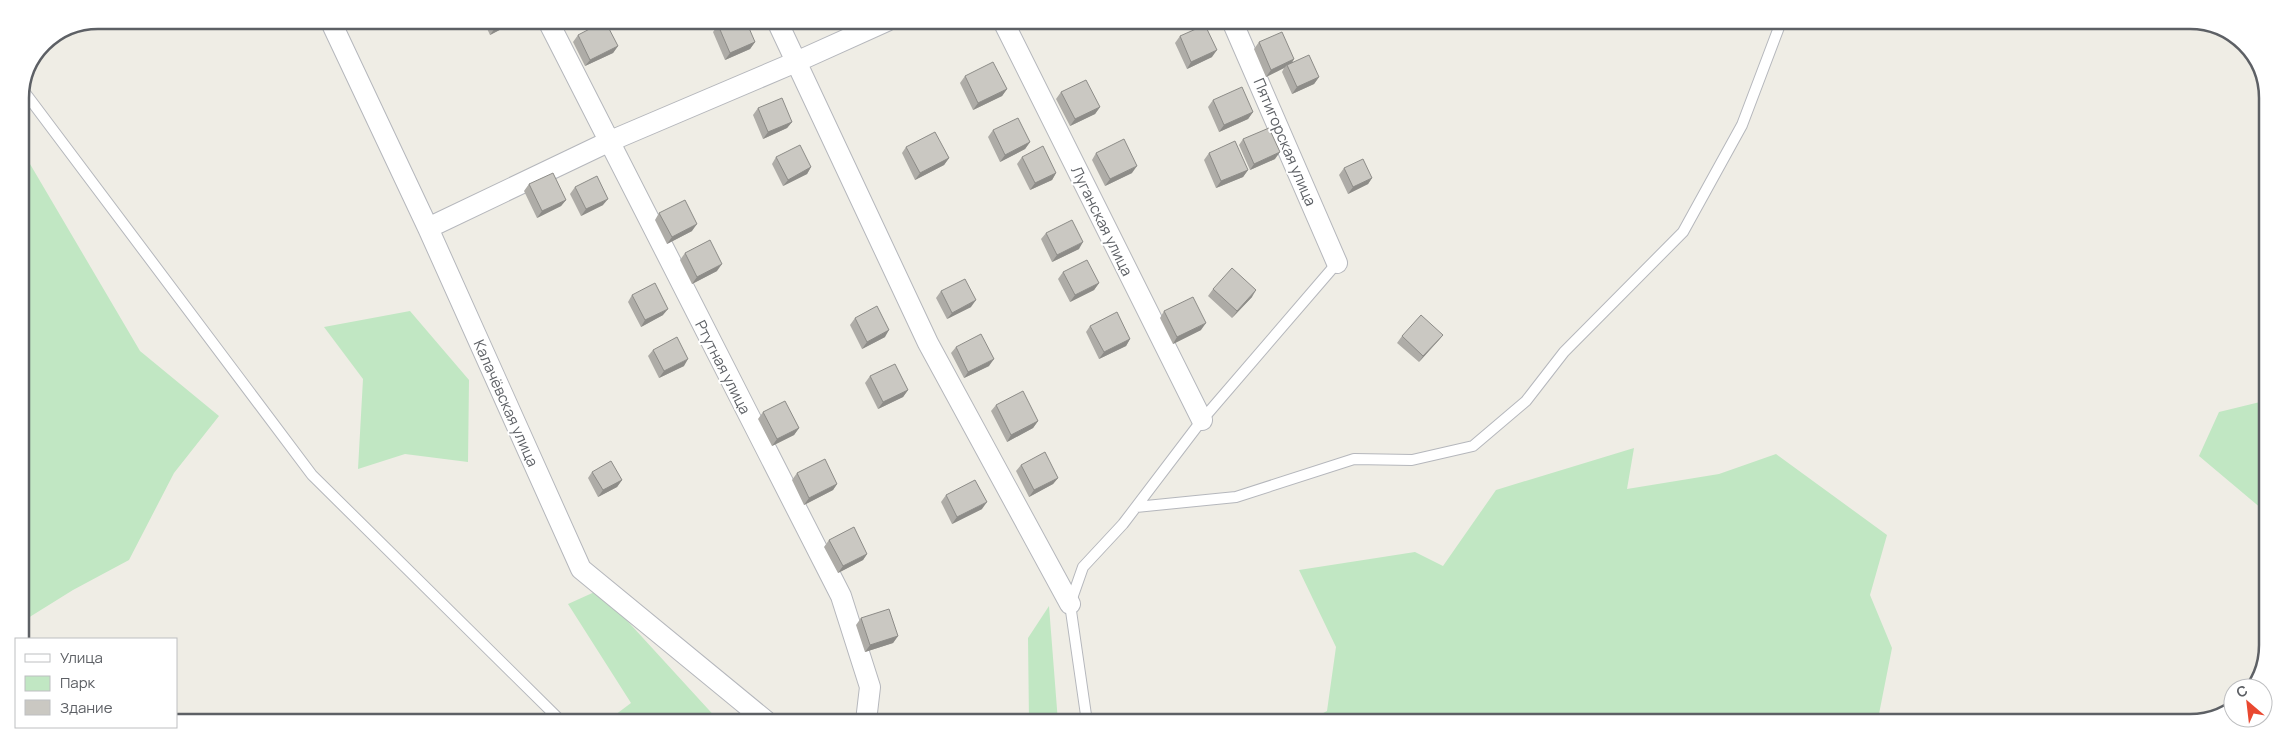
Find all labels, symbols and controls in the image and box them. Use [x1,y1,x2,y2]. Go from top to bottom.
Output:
street label: Пятигорская улица [1249,75,1321,209]
street label: Луганская улица [1066,162,1138,280]
street label: Ртутная улица [690,316,756,418]
street label: Калачёвская улица [469,336,543,470]
legend [15,638,178,728]
text: Улица [60,647,103,668]
text: Парк [60,672,96,693]
north arrow [2223,678,2273,728]
text: С [2233,680,2251,702]
text: Здание [60,697,113,718]

